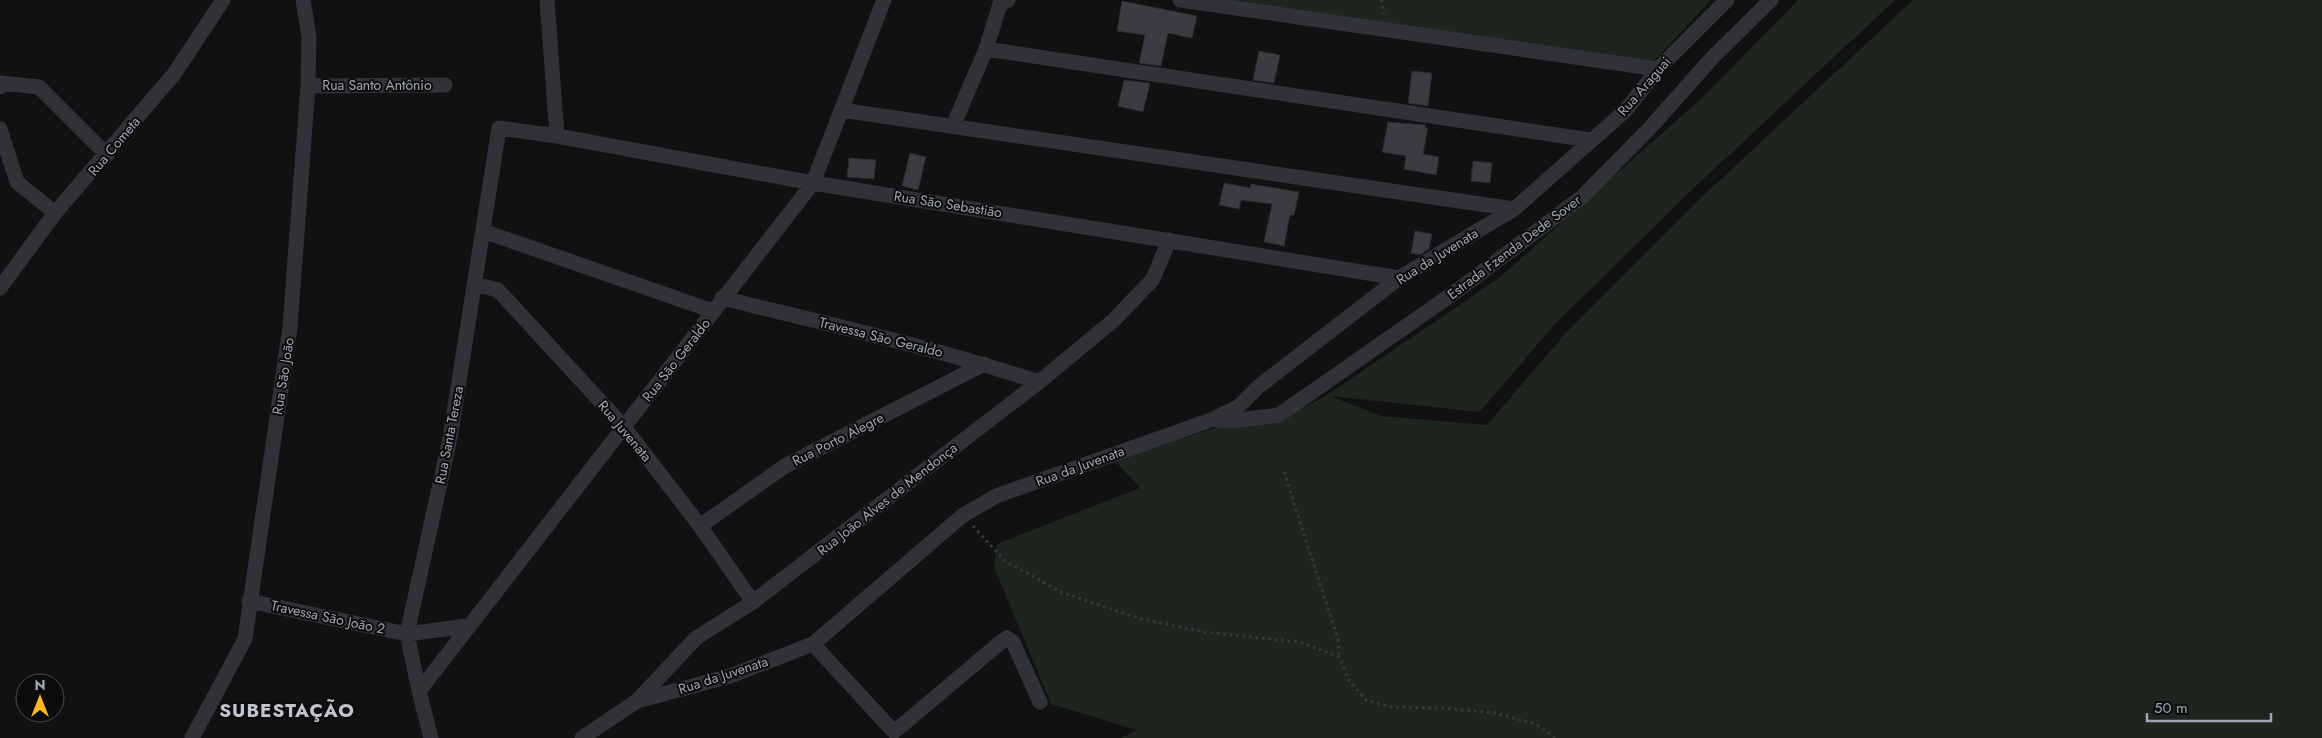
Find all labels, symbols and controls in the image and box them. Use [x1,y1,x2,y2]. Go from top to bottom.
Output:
street label: Rua Araguai [1613,52,1675,120]
street label: Rua Santo Antônio [322,75,432,95]
street label: Rua Cometa [83,112,145,180]
street label: Rua São Sebastião [893,186,1004,222]
street label: Estrada Fzenda Dede Sover [1443,190,1585,304]
street label: Rua da Juvenata [1392,223,1482,289]
street label: Travessa São Geraldo [817,312,945,362]
street label: Rua São Geraldo [637,314,715,406]
street label: Rua São João [267,336,299,416]
street label: Rua Santa Tereza [430,384,468,486]
street label: Rua Juvenata [594,396,656,466]
street label: Rua Porto Alegre [789,407,887,471]
street label: Rua João Alves de Mendonça [813,438,961,560]
street label: Rua da Juvenata [1033,441,1127,491]
street label: Travessa São João 2 [269,595,387,639]
street label: Rua da Juvenata [676,651,770,699]
north arrow [15,673,65,723]
text: N [34,675,46,695]
scale bar [2147,690,2271,722]
district label: SUBESTAÇÃO [219,697,355,724]
text: 50 m [2154,697,2188,719]

